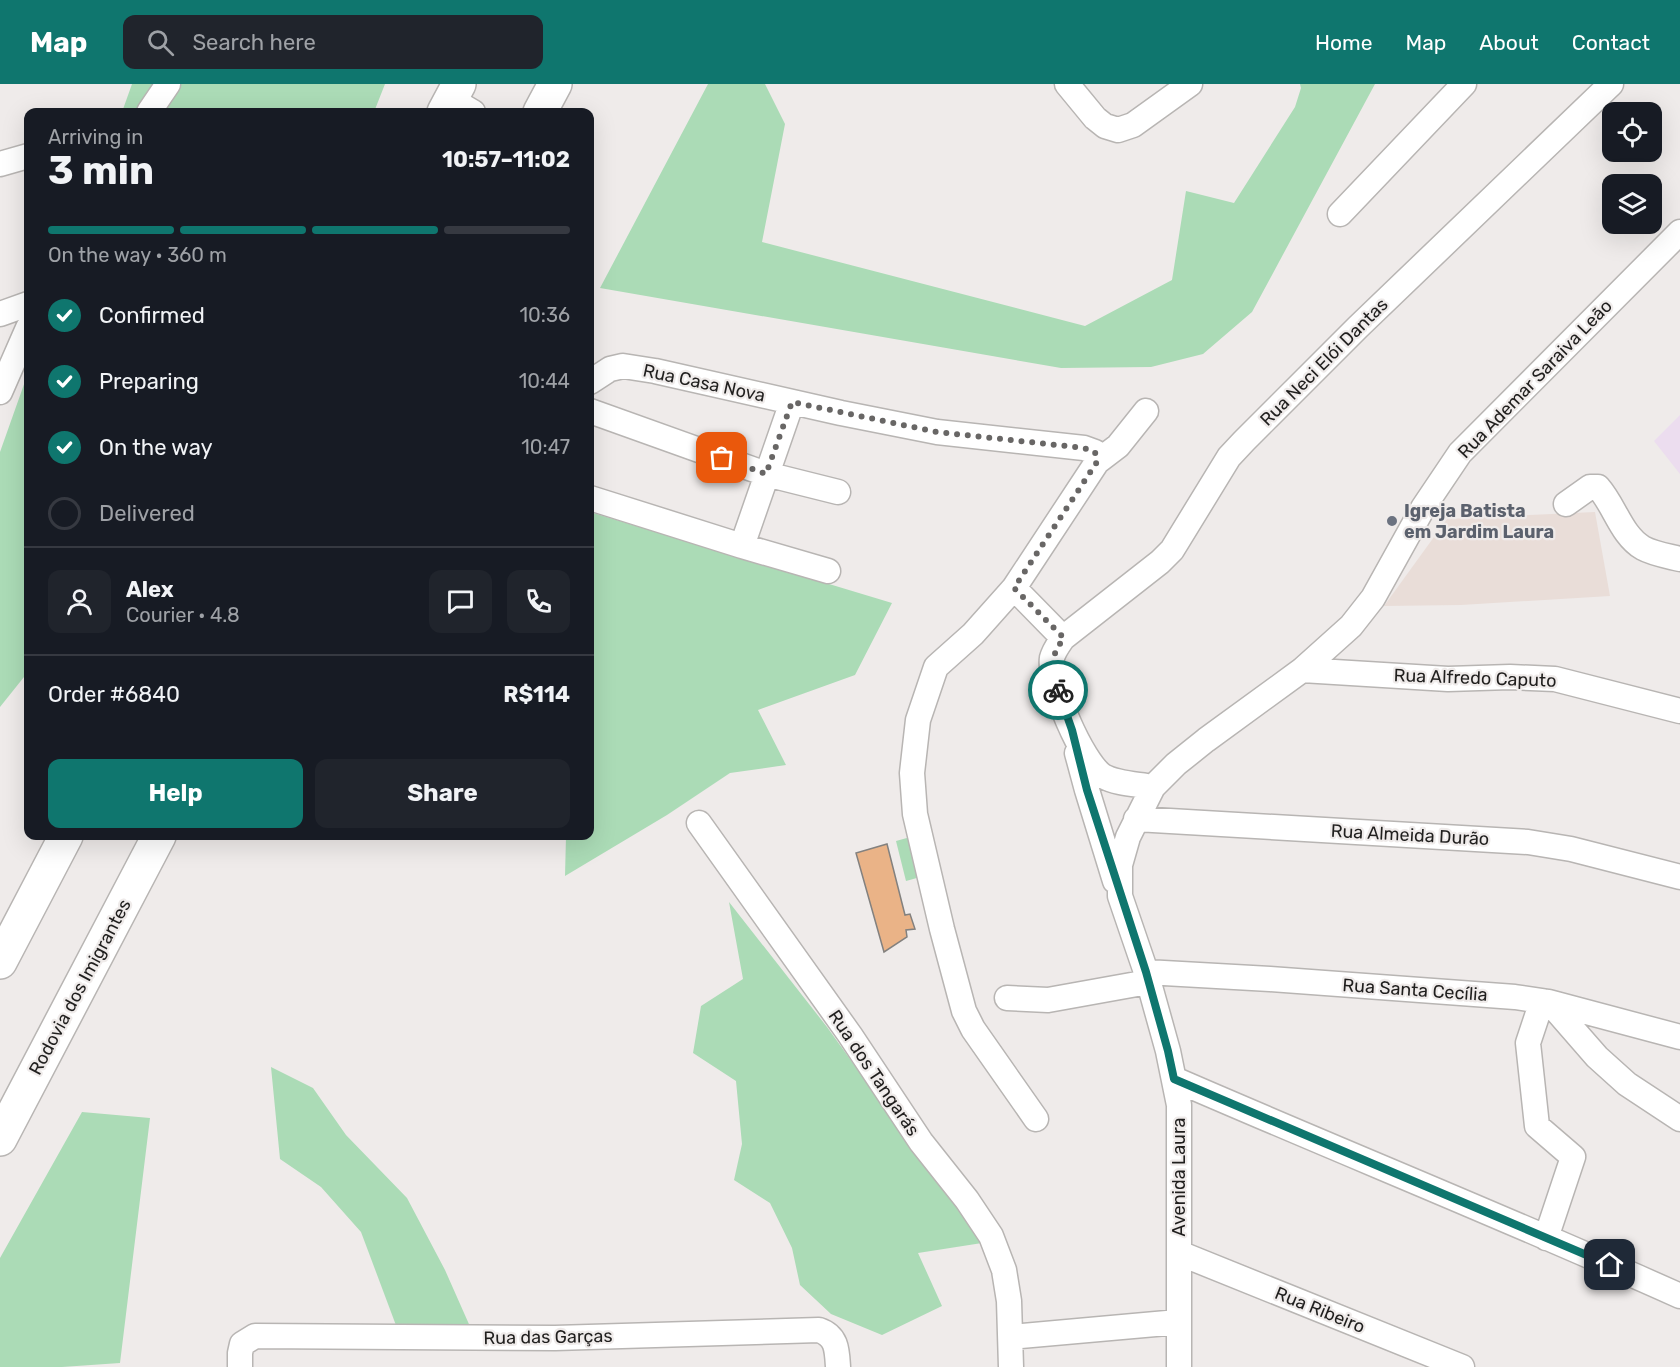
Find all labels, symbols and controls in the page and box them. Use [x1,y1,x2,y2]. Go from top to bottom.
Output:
search box [123,15,543,69]
text: Map [30,26,87,59]
icon: search [144,26,177,59]
text: Search here [192,29,316,56]
text: Home [1315,30,1372,55]
text: Map [1405,30,1446,55]
text: About [1479,30,1539,55]
text: Contact [1572,30,1650,55]
map controls [1602,102,1662,234]
button: locate [1602,102,1662,162]
text: Arriving in [48,125,143,149]
text: 10:57–11:02 [442,146,570,173]
text: 3 min [48,148,154,194]
button: layers [1602,174,1662,234]
text: On the way · 360 m [48,243,227,267]
street label: Rua Neci Elói Dantas [1255,293,1393,431]
street label: Rua Ademar Saraiva Leão [1453,295,1617,463]
icon: check [48,299,81,332]
text: Confirmed [99,302,205,329]
text: 10:36 [520,303,570,327]
street label: Rua Casa Nova [641,359,767,407]
icon: check [48,365,81,398]
text: Preparing [99,368,199,395]
text: 10:44 [519,369,570,393]
icon: check [48,431,81,464]
pin [696,432,747,483]
text: On the way [99,434,213,461]
text: 10:47 [521,435,570,459]
icon: bag [705,441,738,474]
text: Delivered [99,500,195,527]
place label: Igreja Batista em Jardim Laura [1404,500,1554,543]
marker: Igreja Batista em Jardim Laura [1385,514,1399,528]
button: person [48,570,111,633]
button: chat [429,570,492,633]
button: phone [507,570,570,633]
text: Alex [126,576,174,603]
text: Courier · 4.8 [126,603,240,627]
courier [1028,660,1088,720]
street label: Rua Alfredo Caputo [1393,664,1557,692]
icon: bike [1042,674,1075,707]
text: Order #6840 [48,681,180,708]
text: R$114 [503,681,570,708]
button: Help [48,759,303,828]
button: Share [315,759,570,828]
street label: Rua Almeida Durão [1330,820,1490,850]
street label: Rodovia dos Imigrantes [24,895,136,1079]
street label: Rua Santa Cecília [1342,974,1488,1006]
street label: Rua dos Tangarás [824,1006,924,1140]
street label: Avenida Laura [1168,1117,1190,1237]
pin [1584,1239,1635,1290]
icon: home [1593,1248,1626,1281]
street label: Rua Ribeiro [1272,1282,1368,1338]
street label: Rua das Garças [483,1325,613,1349]

